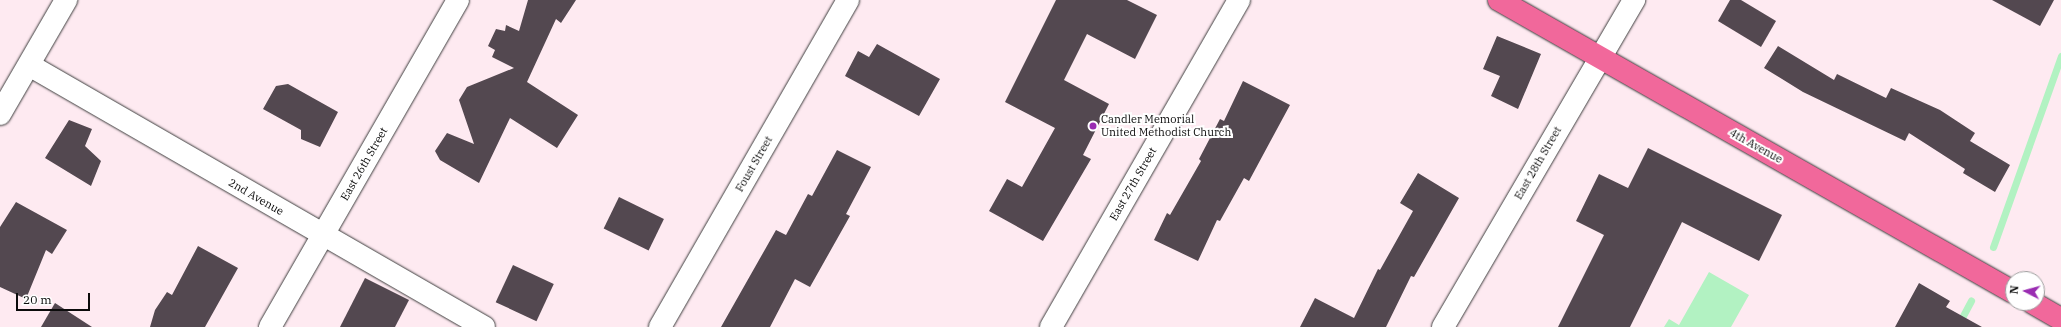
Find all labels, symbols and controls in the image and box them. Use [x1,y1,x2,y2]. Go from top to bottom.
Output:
place label: Candler Memorial United Methodist Church [1101,113,1231,139]
marker: Candler Memorial United Methodist Church [1088,121,1098,131]
street label: East 28th Street [1512,124,1564,202]
street label: East 26th Street [338,125,390,203]
street label: 4th Avenue [1727,126,1785,166]
street label: Foust Street [733,134,775,194]
street label: East 27th Street [1107,145,1159,223]
street label: 2nd Avenue [226,176,286,218]
north arrow [2005,271,2045,311]
scale bar [18,285,92,311]
text: N [2007,285,2021,295]
text: 20 m [23,292,52,307]

